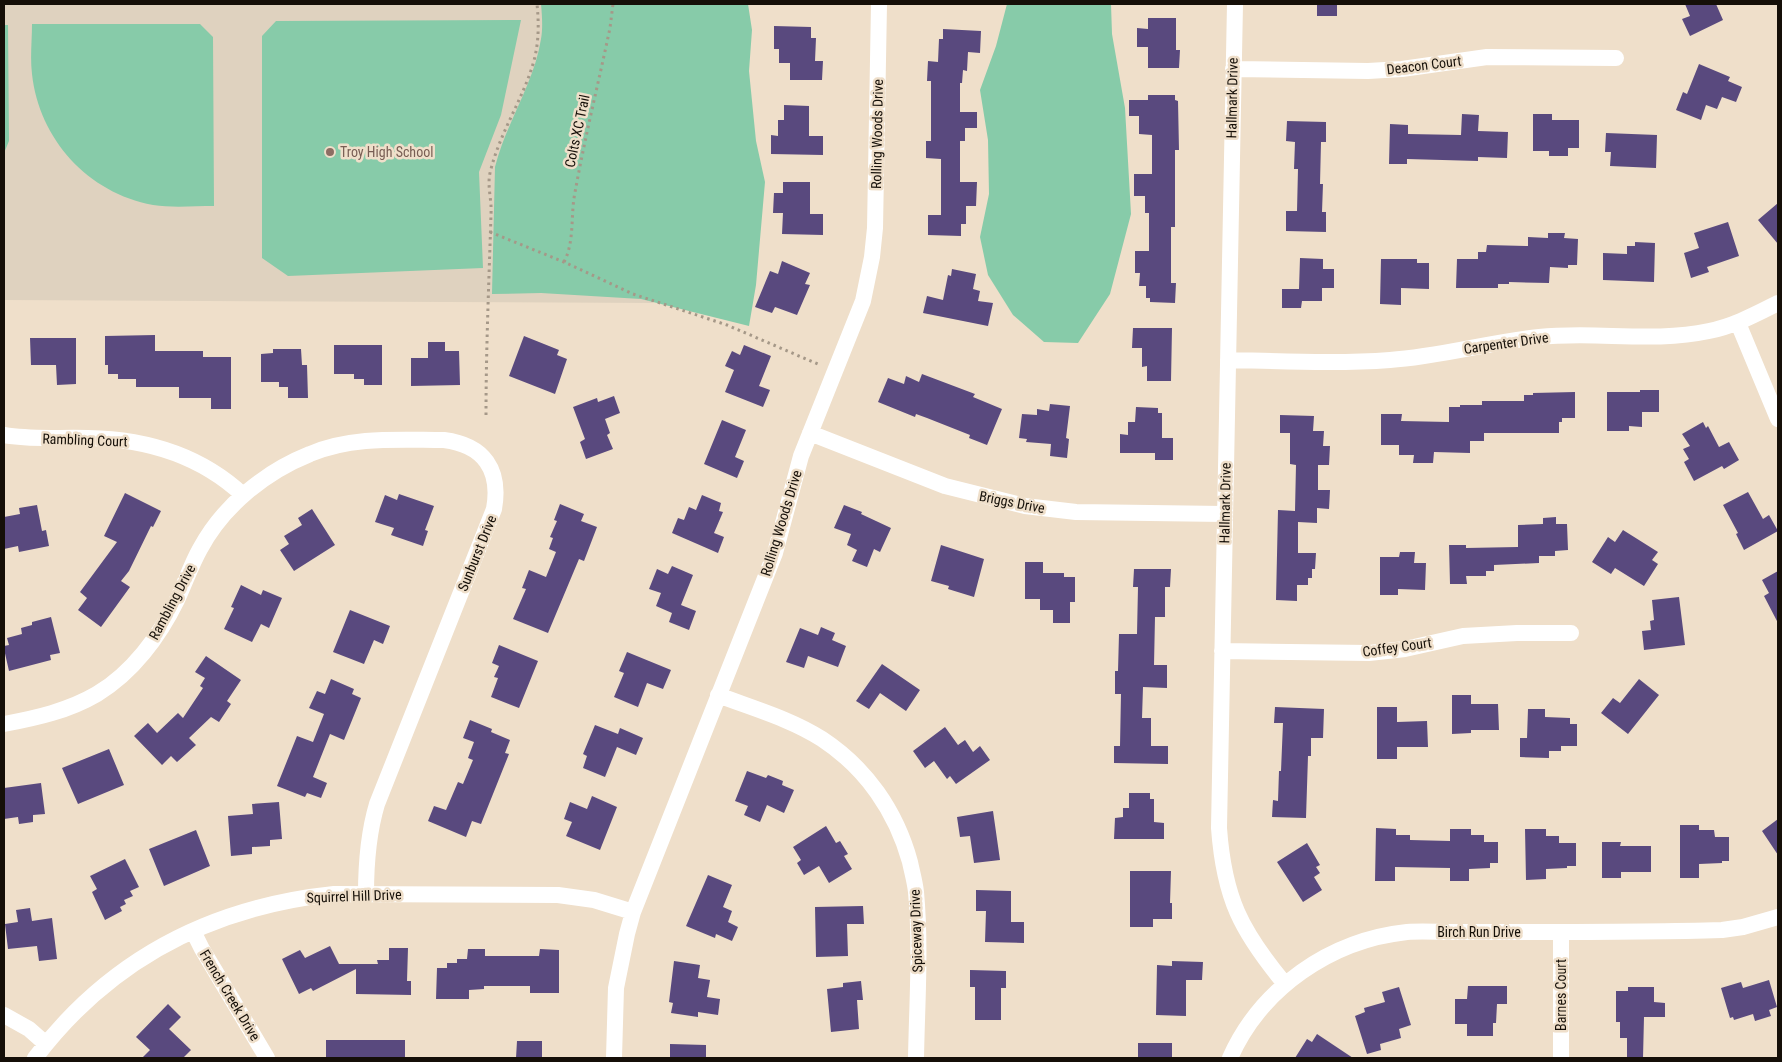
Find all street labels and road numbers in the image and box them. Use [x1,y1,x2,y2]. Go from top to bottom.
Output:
street label: Deacon Court [1386,52,1462,78]
street label: Hallmark Drive [1223,57,1241,139]
street label: Rolling Woods Drive [868,78,886,189]
street label: Colts XC Trail [561,93,593,169]
street label: Carpenter Drive [1463,329,1550,357]
street label: Rambling Court [42,431,128,449]
street label: Hallmark Drive [1216,462,1234,544]
street label: Rolling Woods Drive [757,468,805,578]
street label: Briggs Drive [978,488,1047,516]
street label: Sunburst Drive [455,512,500,593]
street label: Rambling Drive [145,561,199,642]
street label: Coffey Court [1361,634,1433,660]
street label: Squirrel Hill Drive [306,886,402,906]
street label: Spiceway Drive [907,889,925,973]
street label: Birch Run Drive [1437,924,1521,940]
street label: French Creek Drive [197,947,264,1044]
street label: Barnes Court [1553,959,1569,1031]

